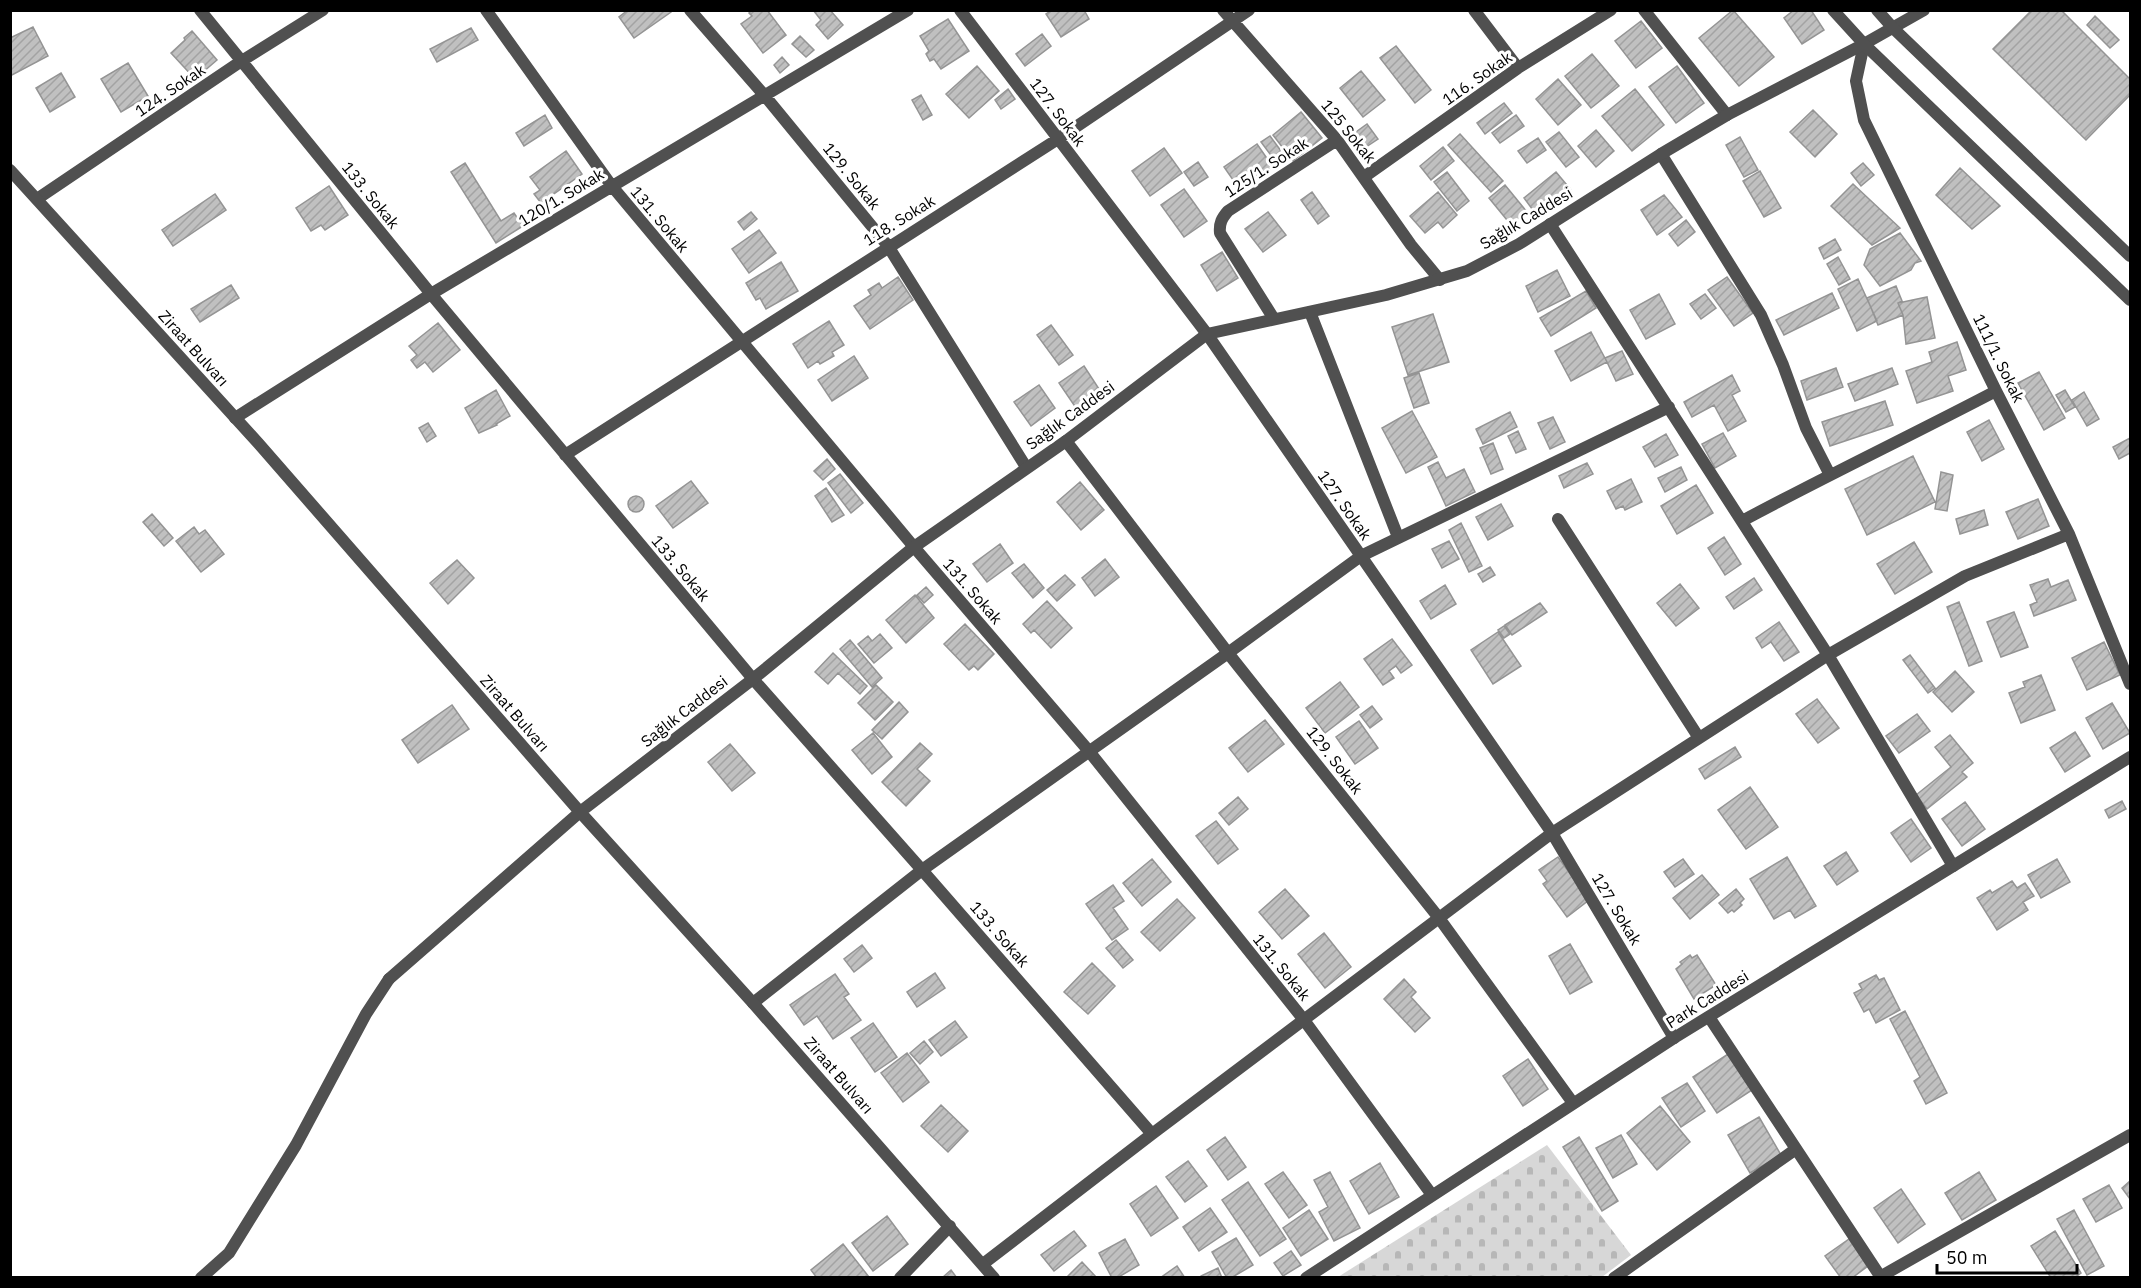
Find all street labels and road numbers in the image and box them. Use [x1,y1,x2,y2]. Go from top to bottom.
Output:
street label: 116. Sokak [1438,46,1516,109]
street label: 124. Sokak [131,59,209,121]
street label: 127. Sokak [1026,74,1091,151]
street label: 125 Sokak [1317,95,1381,167]
street label: 125/1. Sokak [1220,132,1312,202]
street label: 129. Sokak [819,138,885,214]
street label: 133. Sokak [338,157,404,233]
street label: 120/1. Sokak [515,163,608,230]
street label: 131. Sokak [626,182,694,257]
street label: Sağlık Caddesi [1476,183,1576,253]
street label: 118. Sokak [860,190,939,250]
street label: Ziraat Bulvarı [155,306,233,390]
street label: 111/1. Sokak [1969,310,2029,406]
street label: Sağlık Caddesi [1022,376,1118,454]
street label: 127. Sokak [1314,466,1377,544]
street label: 133. Sokak [647,531,715,606]
street label: 131. Sokak [939,554,1007,628]
street label: Ziraat Bulvarı [476,670,554,756]
street label: Sağlık Caddesi [637,671,731,751]
street label: 129. Sokak [1302,722,1368,798]
street label: 127. Sokak [1588,869,1647,949]
street label: 133. Sokak [966,897,1034,971]
street label: 131. Sokak [1249,929,1315,1005]
street label: Park Caddesi [1662,966,1752,1032]
street label: Ziraat Bulvarı [800,1032,878,1118]

